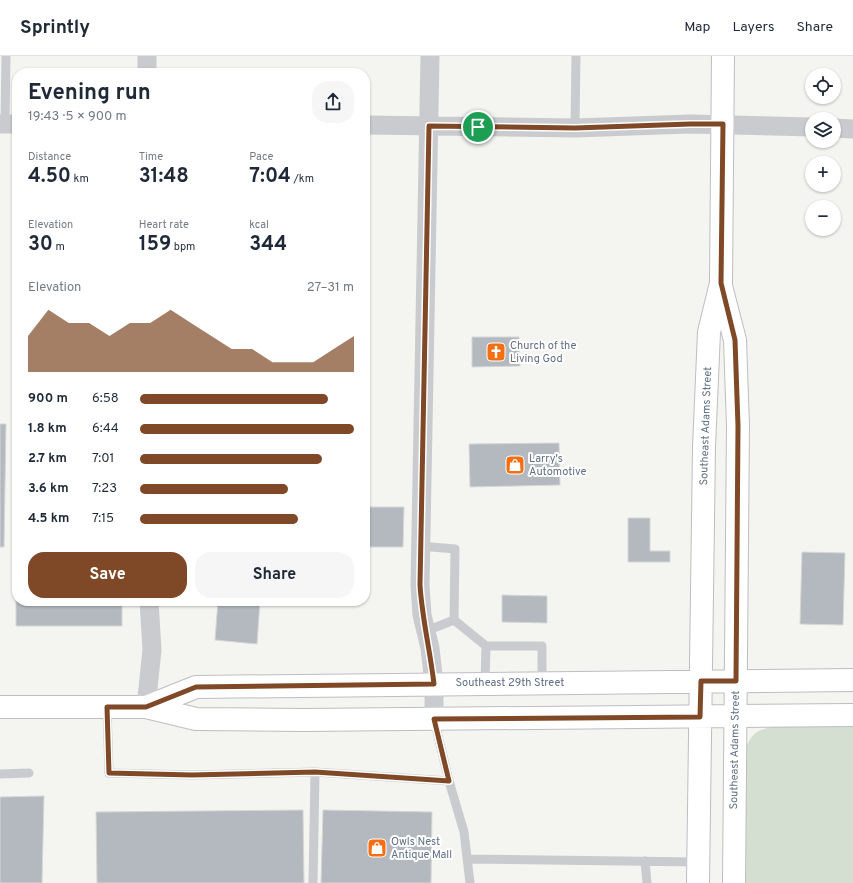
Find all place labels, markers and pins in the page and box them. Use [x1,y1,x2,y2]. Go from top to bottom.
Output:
pin [461,110,495,144]
place label: Church of the Living God [510,339,576,366]
church icon: Church of the Living God [485,341,507,363]
place label: Larry's Automotive [529,452,587,479]
shop icon: Larry's Automotive [504,454,526,476]
place label: Owls Nest Antique Mall [391,835,452,862]
shop icon: Owls Nest Antique Mall [366,837,388,859]

